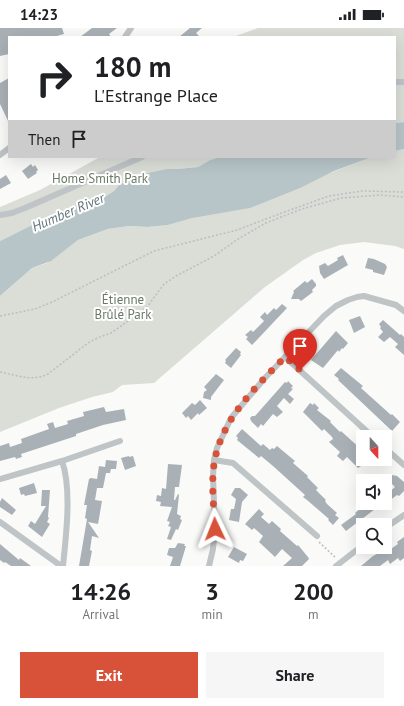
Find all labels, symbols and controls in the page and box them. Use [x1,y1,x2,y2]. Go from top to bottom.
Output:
text: 14:23 [20,5,58,24]
text: 180 m [94,48,171,85]
icon: right [28,52,80,104]
text: L'Estrange Place [94,84,218,107]
icon: arrive [68,128,90,150]
text: Then [28,130,60,149]
park label: Home Smith Park [52,170,149,187]
water label: Humber River [29,188,108,235]
park label: Étienne Brûlé Park [95,291,152,323]
pin [283,329,317,370]
icon: arrive [289,335,311,357]
north arrow [356,430,392,466]
map controls [356,430,392,554]
button: sound [356,474,392,510]
position arrow [194,508,236,550]
button: search [356,518,392,554]
text: 14:26 [70,576,131,607]
text: 3 [205,576,219,607]
text: 200 [293,576,334,607]
text: Arrival [83,606,119,623]
text: min [201,606,223,623]
text: m [308,606,319,623]
button: Exit [20,652,198,698]
button: Share [206,652,384,698]

